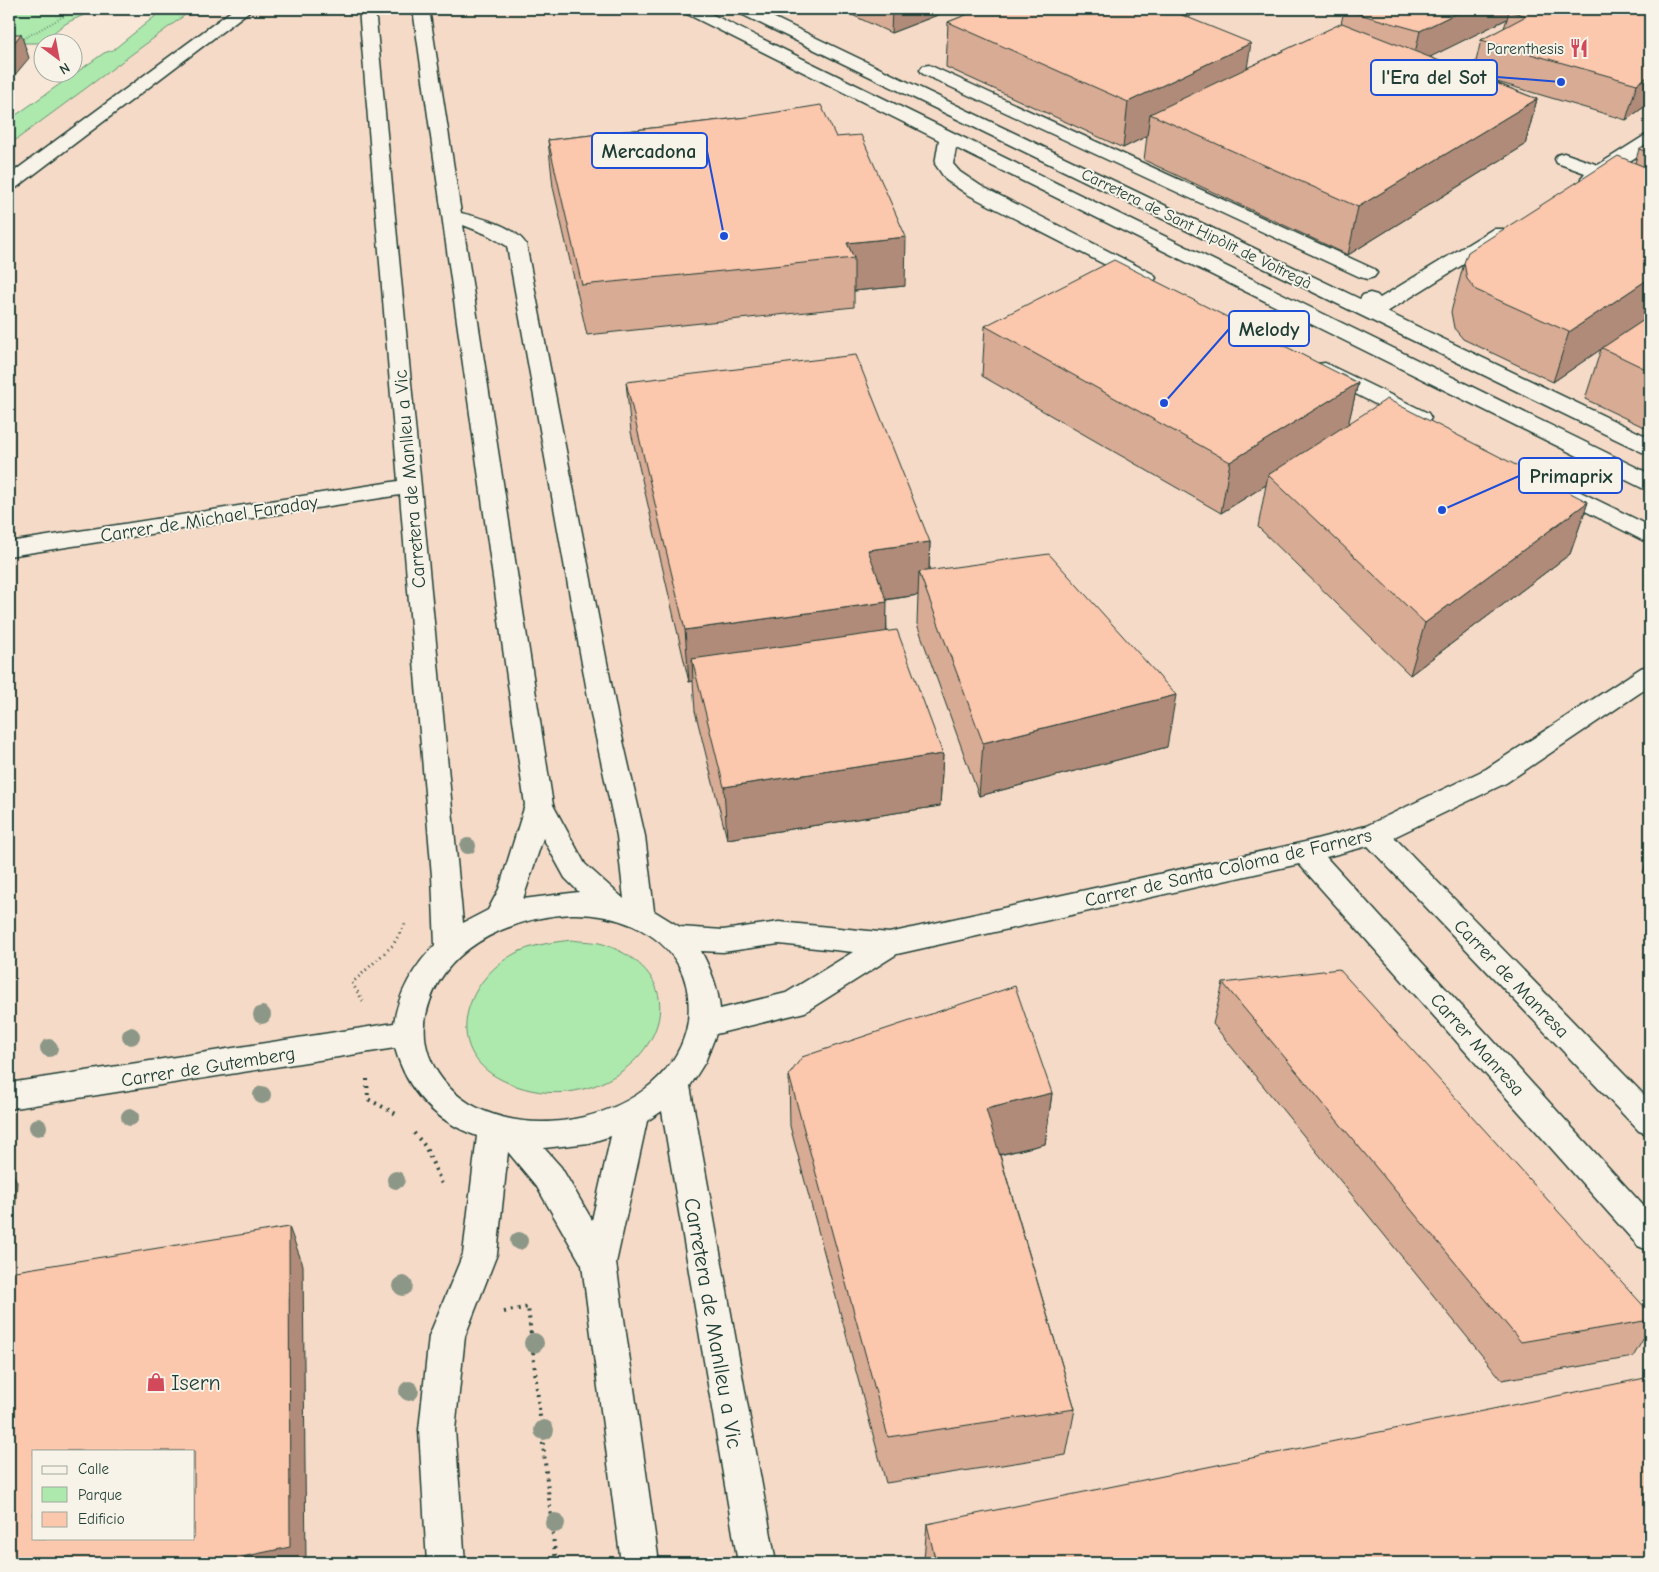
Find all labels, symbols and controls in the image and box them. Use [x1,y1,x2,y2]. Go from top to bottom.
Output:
north arrow [32,32,82,82]
restaurant icon: Parenthesis [1568,37,1590,59]
place label: Parenthesis [1486,40,1564,58]
text: N [56,59,73,78]
callout: l'Era del Sot [1371,60,1497,95]
text: l'Era del Sot [1381,66,1487,89]
callout: Mercadona [592,133,707,168]
text: Mercadona [602,140,696,163]
street label: Carretera de Sant Hipòlit de Voltregà [1078,165,1315,293]
callout: Melody [1229,311,1309,346]
text: Melody [1239,318,1300,341]
street label: Carretera de Manlleu a Vic [389,369,431,589]
callout: Primaprix [1519,458,1622,493]
text: Primaprix [1529,465,1613,488]
street label: Carrer de Michael Faraday [99,491,320,547]
street label: Carrer de Santa Coloma de Farners [1083,824,1374,912]
street label: Carrer de Manresa [1449,915,1573,1042]
street label: Carrer Manresa [1426,989,1529,1100]
street label: Carrer de Gutemberg [120,1042,297,1092]
street label: Carretera de Manlleu a Vic [678,1196,748,1451]
place label: Isern [171,1370,221,1396]
shop icon: Isern [145,1371,167,1393]
legend [32,1450,195,1540]
text: Calle [78,1460,110,1478]
text: Parque [78,1486,123,1504]
text: Edificio [78,1510,125,1528]

